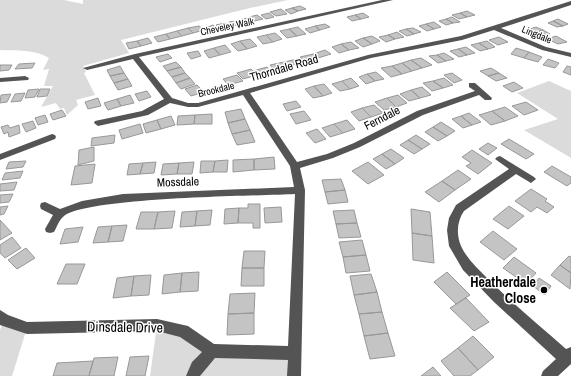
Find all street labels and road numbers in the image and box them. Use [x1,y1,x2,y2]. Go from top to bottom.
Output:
street label: Cheveley Walk [199,14,256,39]
street label: Lingdale [520,23,554,47]
street label: Thorndale Road [248,51,320,85]
street label: Brookdale [197,79,236,100]
street label: Ferndale [361,102,403,134]
street label: Mossdale [157,173,199,191]
street label: Dinsdale Drive [87,317,163,337]

